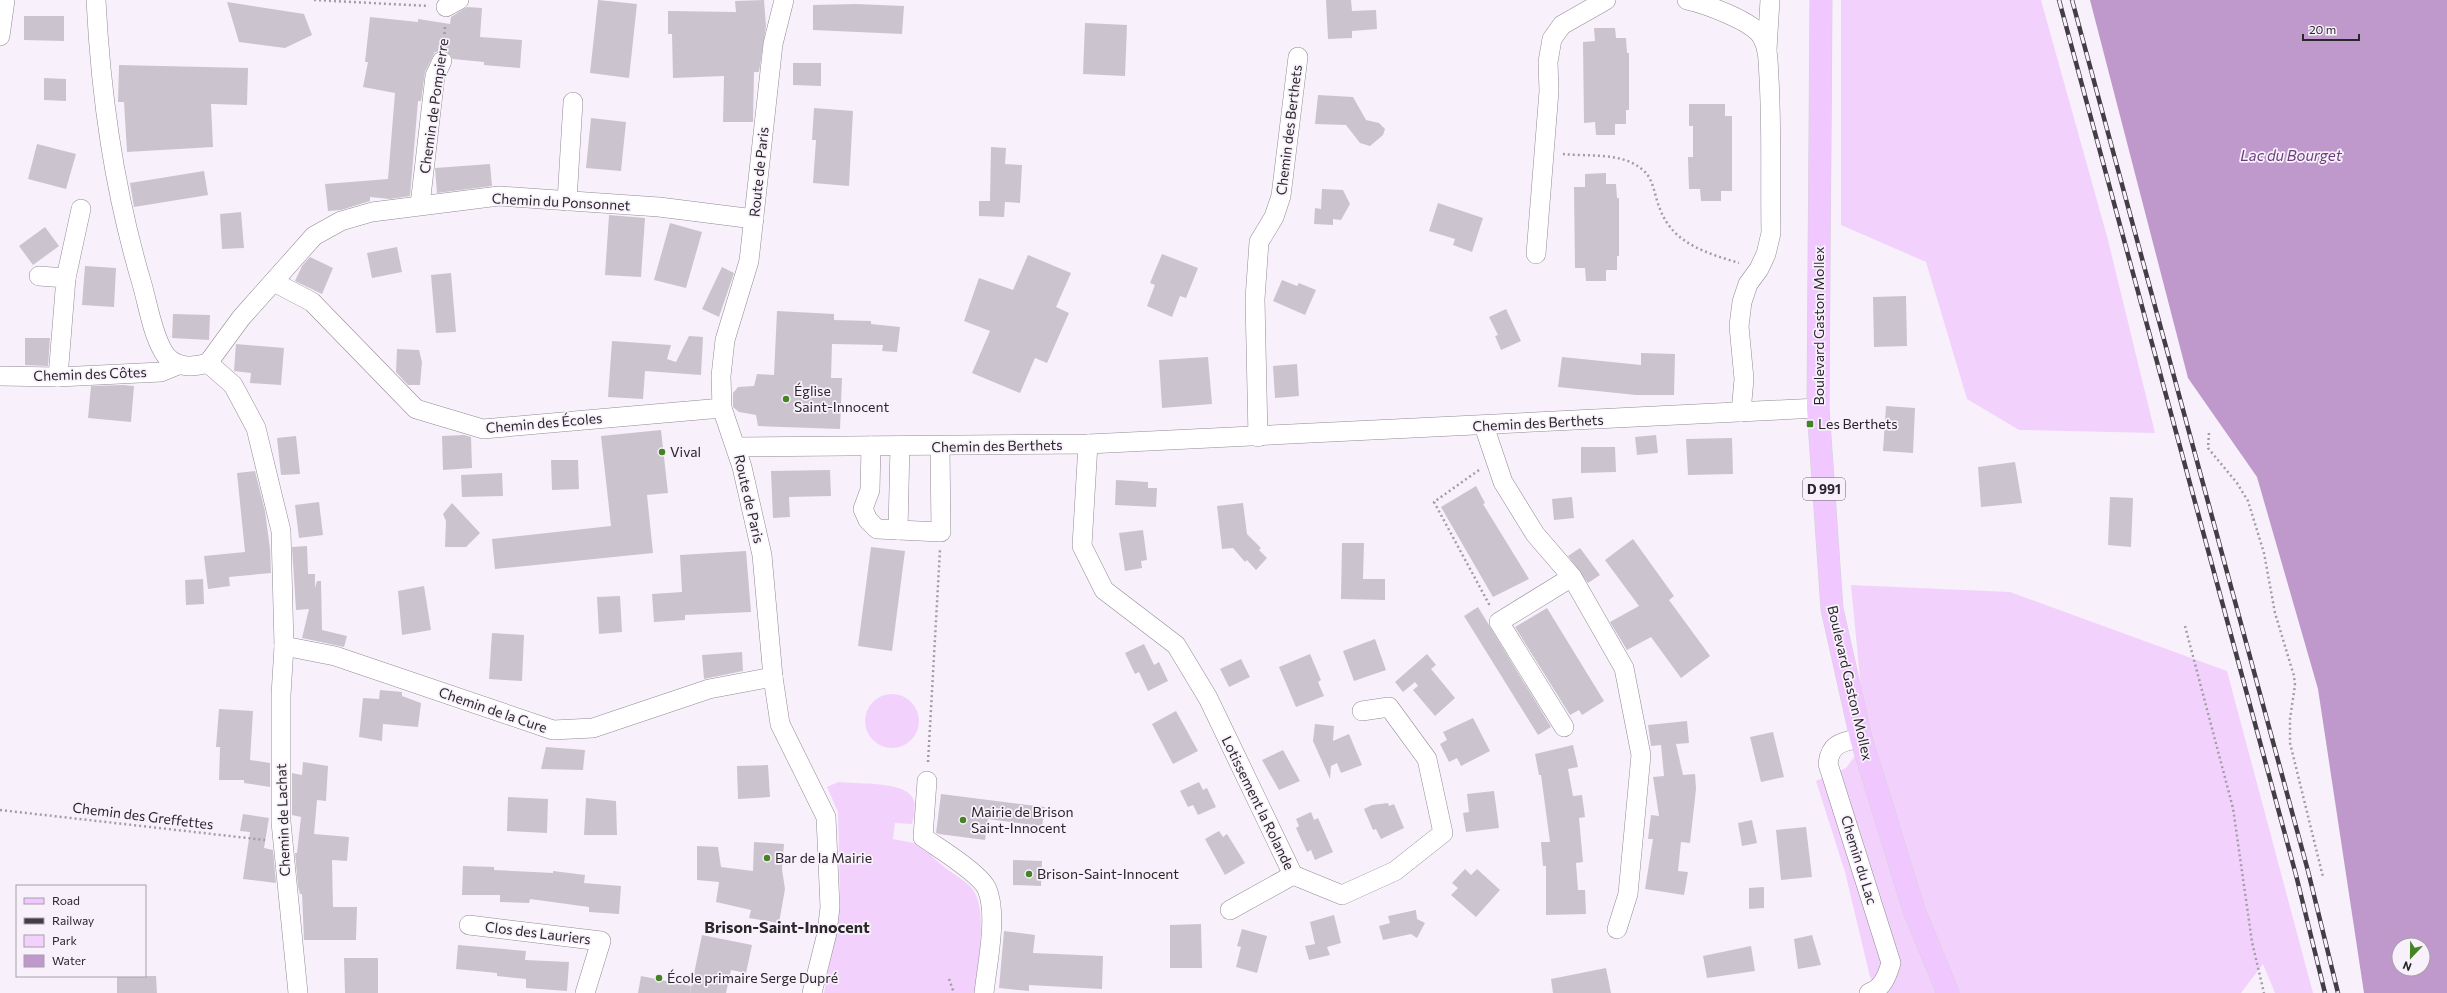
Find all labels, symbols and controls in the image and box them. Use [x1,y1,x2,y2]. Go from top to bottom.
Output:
scale bar [2303,16,2359,42]
text: 20 m [2309,22,2336,36]
street label: Chemin de Pompierre [416,37,451,175]
street label: Chemin des Berthets [1272,64,1305,196]
street label: Route de Paris [745,126,772,218]
water label: Lac du Bourget [2240,146,2343,164]
street label: Chemin du Ponsonnet [491,189,631,214]
street label: Boulevard Gaston Mollex [1810,246,1827,405]
street label: Chemin des Côtes [33,363,147,384]
place label: Église Saint-Innocent [794,382,889,415]
marker: Église Saint-Innocent [781,394,791,404]
street label: Chemin des Écoles [485,409,603,436]
street label: Chemin des Berthets [1472,411,1604,434]
place label: Les Berthets [1818,415,1898,432]
marker: Les Berthets [1805,419,1815,429]
street label: Chemin des Berthets [931,436,1063,455]
place label: Vival [670,443,701,460]
marker: Vival [657,447,667,457]
street label: Route de Paris [731,453,768,545]
road number: D 991 [1803,478,1845,500]
street label: Boulevard Gaston Mollex [1824,604,1877,763]
street label: Chemin de la Cure [437,683,550,736]
street label: Lotissement la Rolande [1219,733,1298,873]
street label: Chemin de Lachat [272,763,293,877]
street label: Chemin des Greffettes [72,798,214,833]
place label: Mairie de Brison Saint-Innocent [971,803,1074,836]
street label: Chemin du Lac [1838,813,1881,907]
marker: Mairie de Brison Saint-Innocent [958,815,968,825]
place label: Bar de la Mairie [775,849,872,866]
marker: Bar de la Mairie [762,853,772,863]
place label: Brison-Saint-Innocent [1037,865,1179,882]
marker: Brison-Saint-Innocent [1024,869,1034,879]
legend [16,885,146,977]
text: Road [52,893,80,907]
text: Railway [52,913,94,927]
district label: Brison-Saint-Innocent [704,917,870,936]
street label: Clos des Lauriers [484,918,592,947]
text: Park [52,933,78,947]
north arrow [2391,937,2431,977]
text: Water [52,953,86,967]
text: N [2401,959,2413,974]
place label: École primaire Serge Dupré [667,969,838,986]
marker: École primaire Serge Dupré [654,973,664,983]

